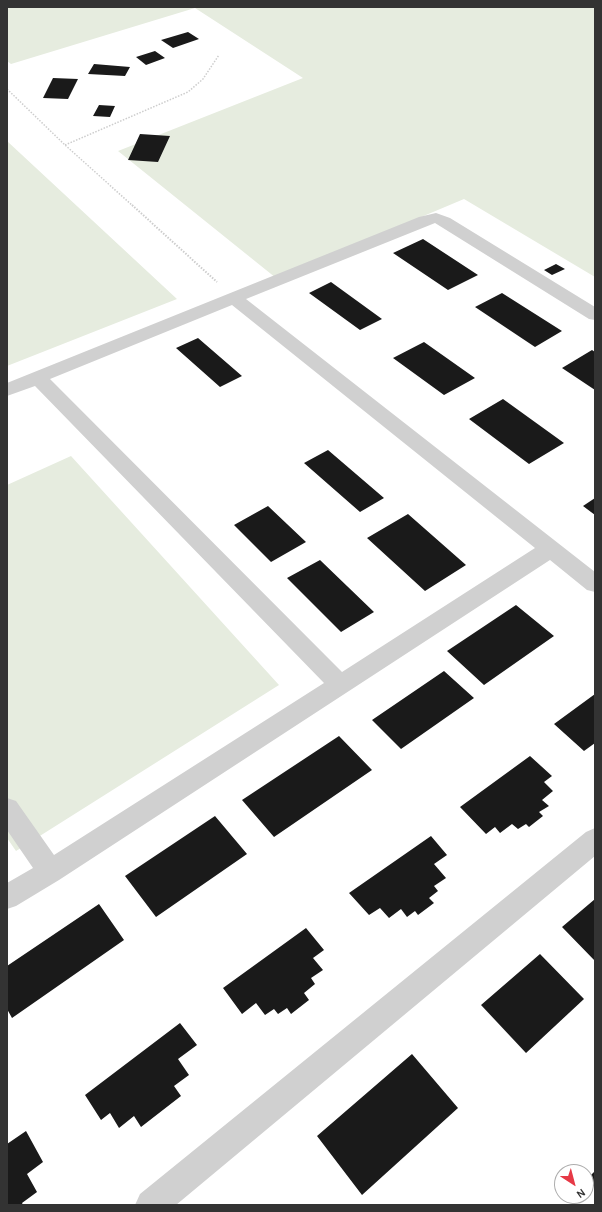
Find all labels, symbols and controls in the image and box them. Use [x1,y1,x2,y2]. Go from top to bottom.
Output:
north arrow [554,1164,594,1204]
text: N [574,1186,588,1201]

